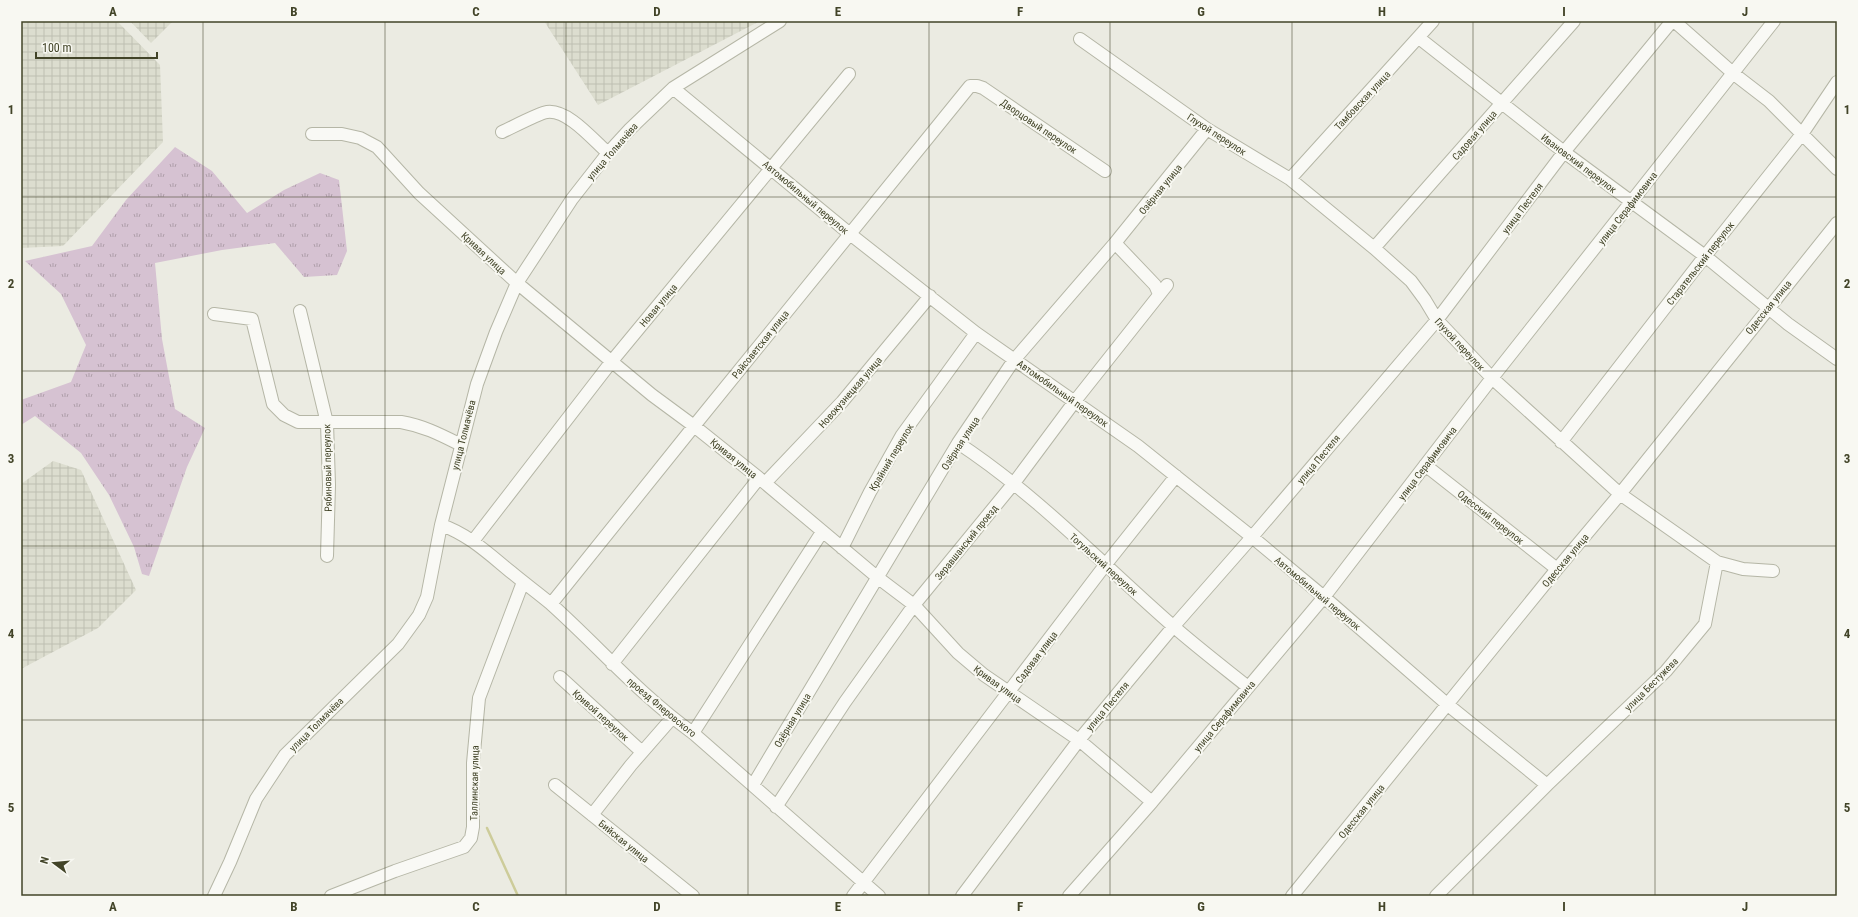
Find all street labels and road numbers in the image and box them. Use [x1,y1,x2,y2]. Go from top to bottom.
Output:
street label: Тамбовская улица [1332,69,1393,132]
street label: Дворцовый переулок [999,97,1079,156]
street label: Садовая улица [1450,108,1499,162]
street label: Глухой переулок [1185,111,1248,158]
street label: улица Толмачёва [585,121,640,182]
street label: Ивановский переулок [1539,132,1619,195]
street label: Автомобильный переулок [761,158,851,237]
street label: Озёрная улица [1137,162,1184,217]
street label: улица Серафимовича [1596,170,1659,247]
street label: улица Пестеля [1500,181,1545,236]
street label: Старательский переулок [1664,219,1737,307]
street label: Кривая улица [459,230,508,277]
street label: Одесская улица [1743,278,1794,337]
street label: Новая улица [637,282,680,329]
street label: Райсоветская улица [730,308,791,380]
street label: Глухой переулок [1432,316,1487,373]
street label: Новокузнецкая улица [816,354,884,430]
street label: Автомобильный переулок [1015,358,1110,429]
street label: улица Толмачёва [449,399,478,471]
street label: Озёрная улица [939,414,982,472]
street label: Крайний переулок [867,422,916,493]
street label: Рябиновый переулок [321,424,334,512]
street label: улица Серафимовича [1396,424,1459,502]
street label: улица Пестеля [1295,432,1342,486]
street label: Кривая улица [708,436,759,481]
street label: Одесский переулок [1455,488,1526,547]
street label: Зеравшанский проезд [933,502,1000,582]
street label: Тогульский переулок [1067,531,1140,598]
street label: Одесская улица [1540,531,1591,589]
street label: Автомобильный переулок [1273,554,1363,633]
street label: Садовая улица [1013,629,1060,685]
street label: улица Бестужева [1622,655,1680,713]
street label: Кривая улица [972,663,1024,706]
street label: проезд Флеровского [625,675,699,739]
street label: улица Серафимовича [1192,678,1257,754]
street label: улица Пестеля [1084,679,1131,733]
street label: Кривой переулок [571,687,631,743]
street label: Озёрная улица [772,691,813,749]
street label: улица Толмачёва [287,695,346,754]
street label: Таллинская улица [468,745,481,821]
street label: Одесская улица [1336,782,1387,841]
street label: Бийская улица [596,818,651,865]

